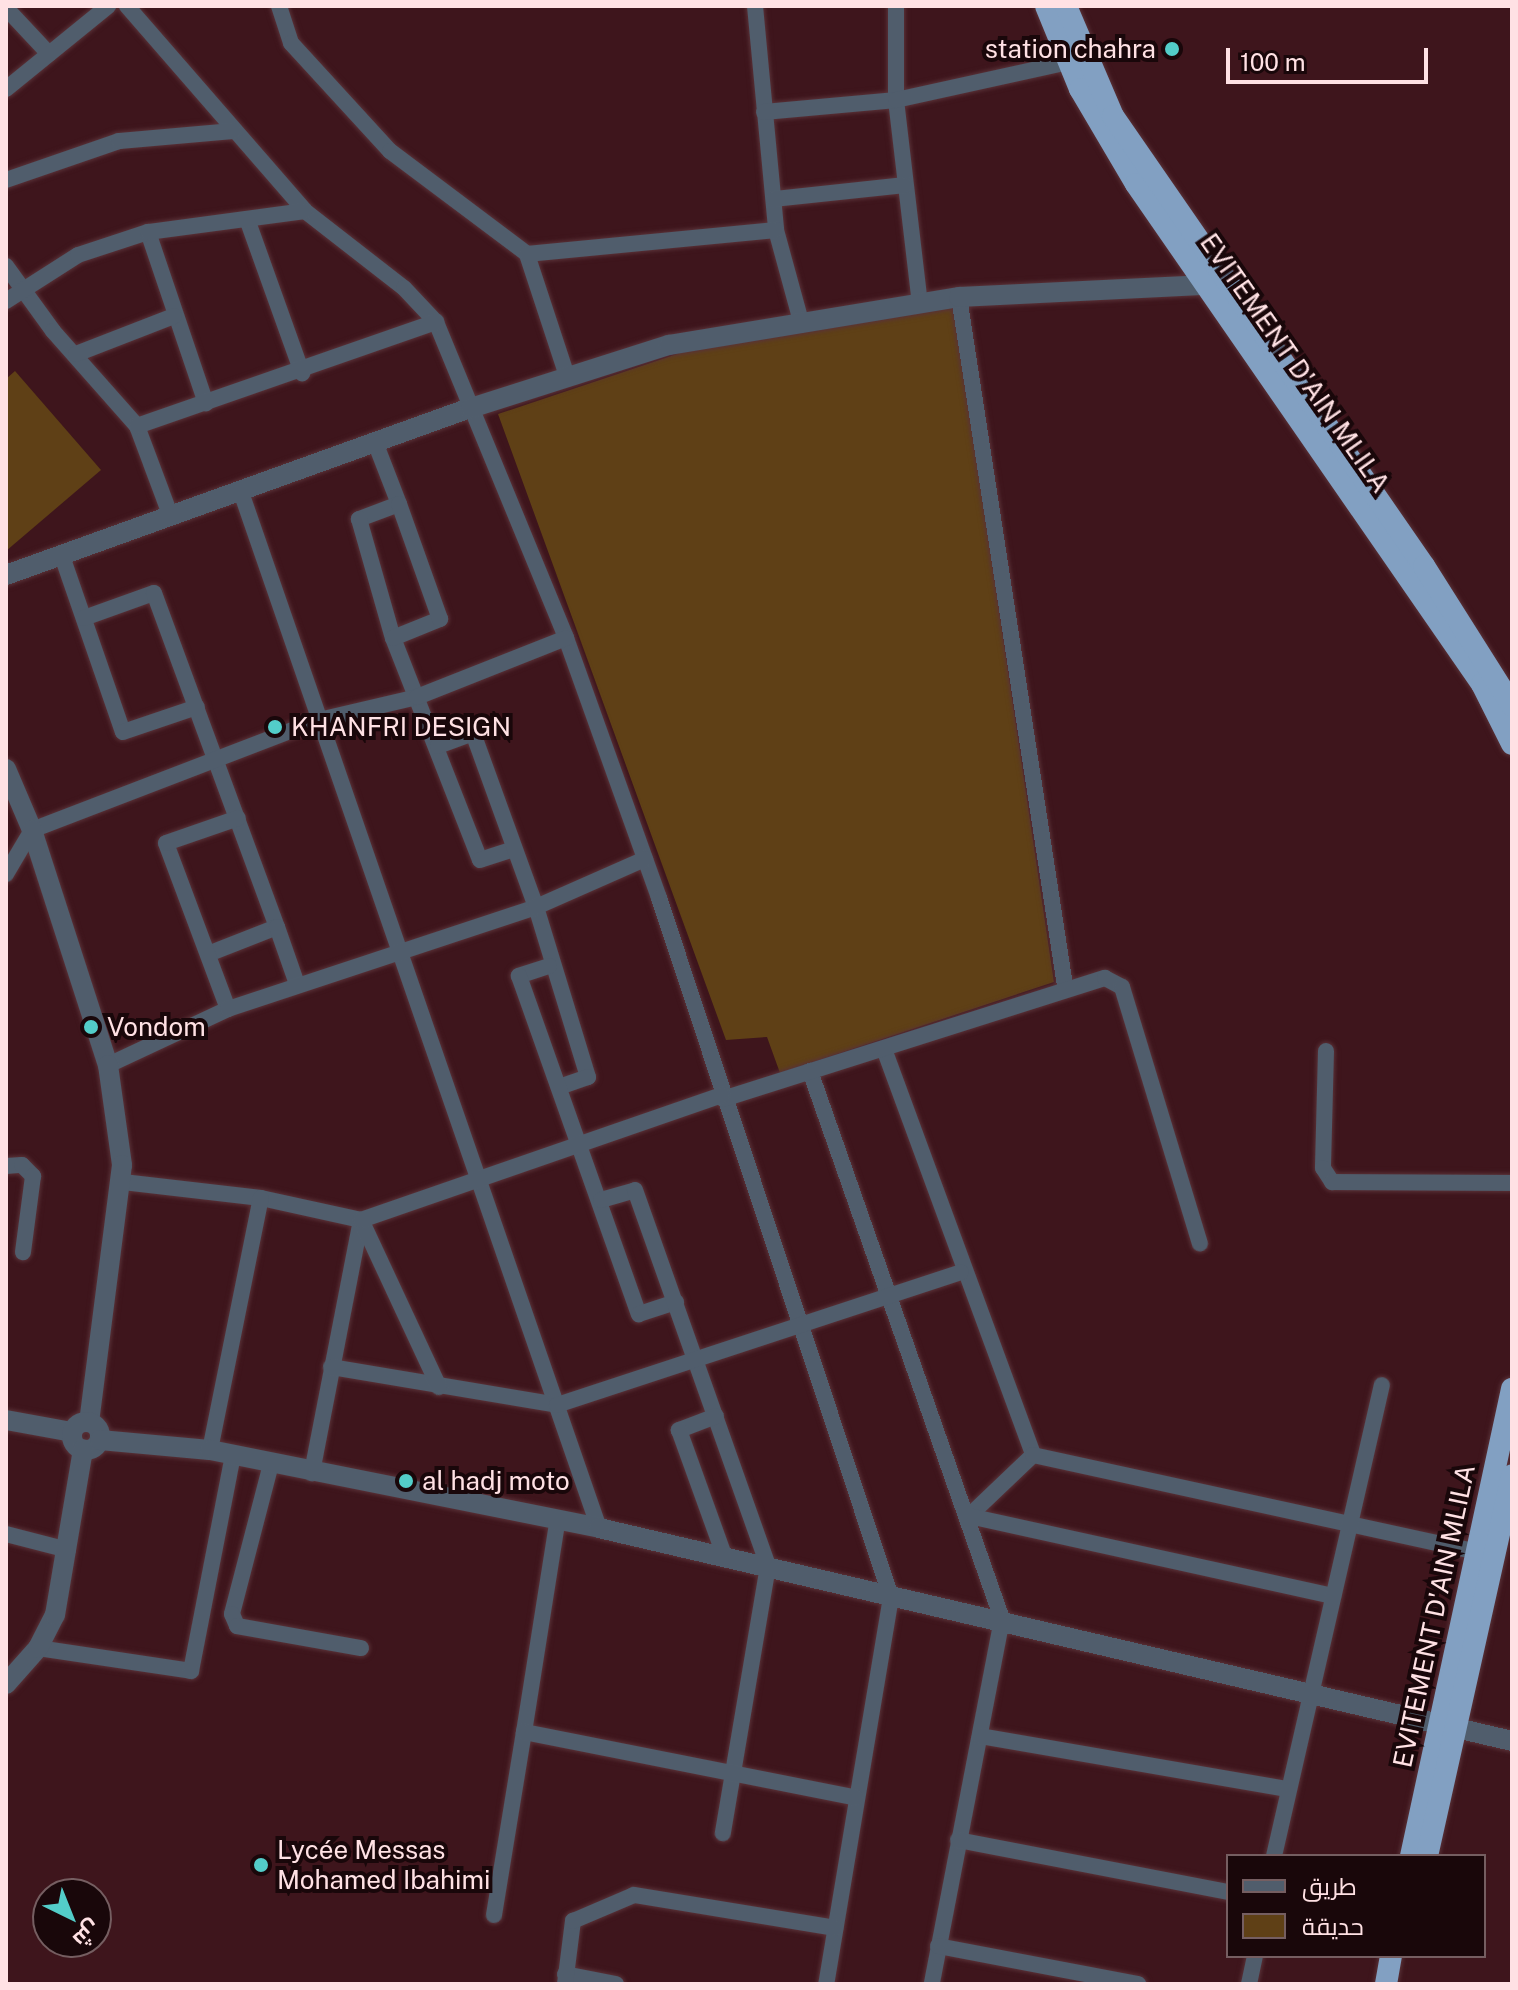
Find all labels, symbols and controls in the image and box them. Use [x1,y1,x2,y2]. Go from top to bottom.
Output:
scale bar [1230,32,1432,82]
place label: station chahra [984,33,1156,65]
marker: station chahra [1163,40,1181,58]
text: 100 m [1240,48,1306,76]
street label: EVITEMENT D'AIN MLILA [1194,228,1396,498]
place label: KHANFRI DESIGN [291,711,511,743]
marker: KHANFRI DESIGN [266,718,284,736]
place label: Vondom [107,1011,206,1043]
marker: Vondom [82,1018,100,1036]
street label: EVITEMENT D'AIN MLILA [1387,1462,1481,1770]
place label: al hadj moto [422,1465,570,1497]
marker: al hadj moto [397,1472,415,1490]
place label: Lycée Messas Mohamed Ibahimi [277,1834,491,1896]
legend [1226,1854,1486,1958]
marker: Lycée Messas Mohamed Ibahimi [252,1856,270,1874]
text: طريق [1302,1872,1357,1900]
north arrow [32,1878,112,1958]
text: حديقة [1302,1912,1364,1940]
text: ش [68,1915,106,1953]

